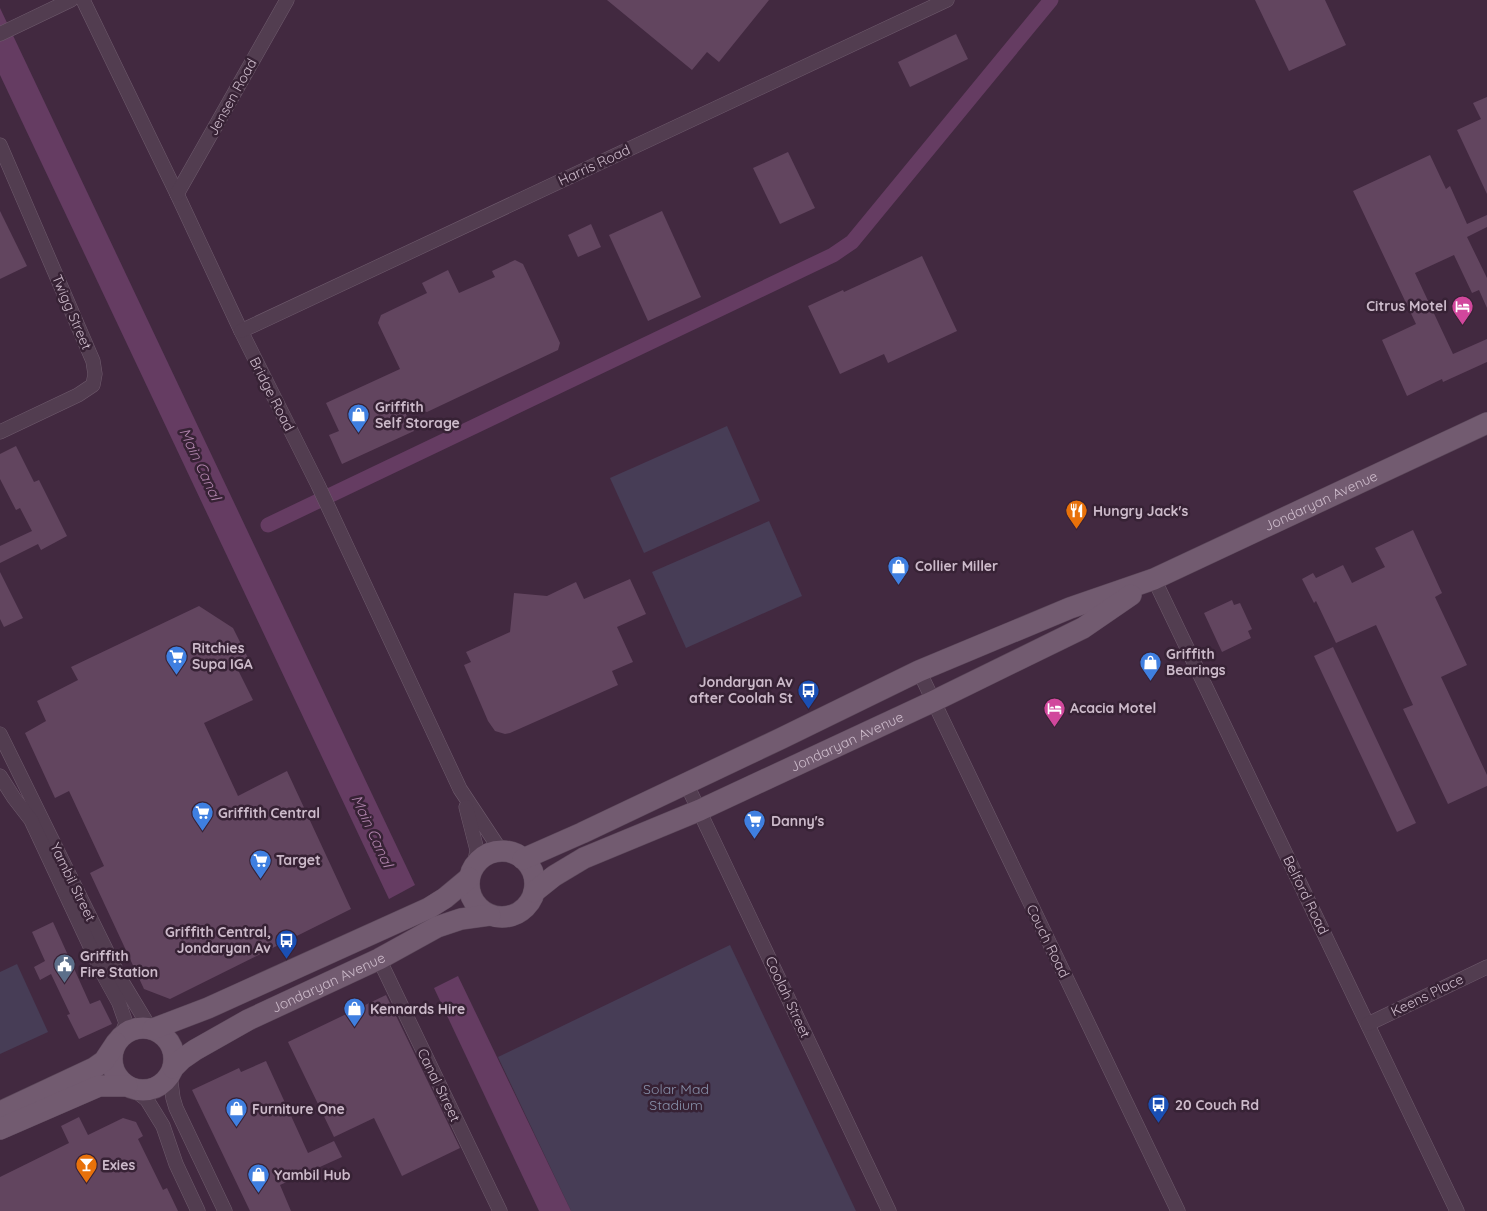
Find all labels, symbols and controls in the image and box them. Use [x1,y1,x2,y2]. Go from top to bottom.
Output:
street label: Jensen Road [203,55,261,139]
street label: Harris Road [555,140,633,190]
street label: Twigg Street [48,272,96,353]
hotel icon: Citrus Motel [1451,294,1475,325]
place label: Citrus Motel [1366,297,1447,315]
street label: Bridge Road [246,354,298,434]
place label: Griffith Self Storage [375,398,460,432]
shop icon: Griffith Self Storage [347,403,371,434]
water label: Main Canal [175,425,226,504]
street label: Jondaryan Avenue [1261,467,1380,535]
restaurant icon: Hungry Jack's [1065,499,1089,530]
place label: Hungry Jack's [1093,502,1189,520]
shop icon: Collier Miller [887,554,911,585]
place label: Collier Miller [915,557,998,575]
place label: Ritchies Supa IGA [192,639,253,673]
supermarket icon: Ritchies Supa IGA [164,644,188,675]
place label: Griffith Bearings [1166,645,1226,679]
shop icon: Griffith Bearings [1138,650,1162,681]
place label: Jondaryan Av after Coolah St [689,673,793,707]
bus stop icon: Jondaryan Av after Coolah St [797,678,821,709]
hotel icon: Acacia Motel [1042,696,1066,727]
place label: Acacia Motel [1070,699,1156,717]
street label: Jondaryan Avenue [787,707,906,776]
water label: Main Canal [347,792,398,871]
supermarket icon: Griffith Central [190,801,214,832]
place label: Griffith Central [218,804,320,822]
supermarket icon: Danny's [743,809,767,840]
place label: Danny's [771,812,825,830]
street label: Yambil Street [46,840,100,925]
supermarket icon: Target [248,848,272,879]
place label: Target [276,851,321,869]
street label: Belford Road [1279,853,1333,937]
street label: Couch Road [1023,901,1073,981]
place label: Griffith Central, Jondaryan Av [165,923,271,957]
bus stop icon: Griffith Central, Jondaryan Av [275,928,299,959]
place label: Griffith Fire Station [80,947,158,981]
street label: Jondaryan Avenue [269,948,388,1017]
public building icon: Griffith Fire Station [52,952,76,983]
street label: Coolah Street [761,953,815,1041]
street label: Keens Place [1388,970,1466,1020]
shop icon: Kennards Hire [342,997,366,1028]
place label: Kennards Hire [370,1000,465,1018]
street label: Canal Street [413,1045,465,1125]
park label: Solar Mad Stadium [643,1080,709,1114]
bus stop icon: 20 Couch Rd [1147,1093,1171,1124]
place label: 20 Couch Rd [1175,1096,1259,1114]
shop icon: Furniture One [224,1097,248,1128]
place label: Furniture One [252,1100,345,1118]
bar icon: Exies [74,1153,98,1184]
place label: Exies [102,1156,135,1174]
shop icon: Yambil Hub [246,1163,270,1194]
place label: Yambil Hub [274,1166,351,1184]

